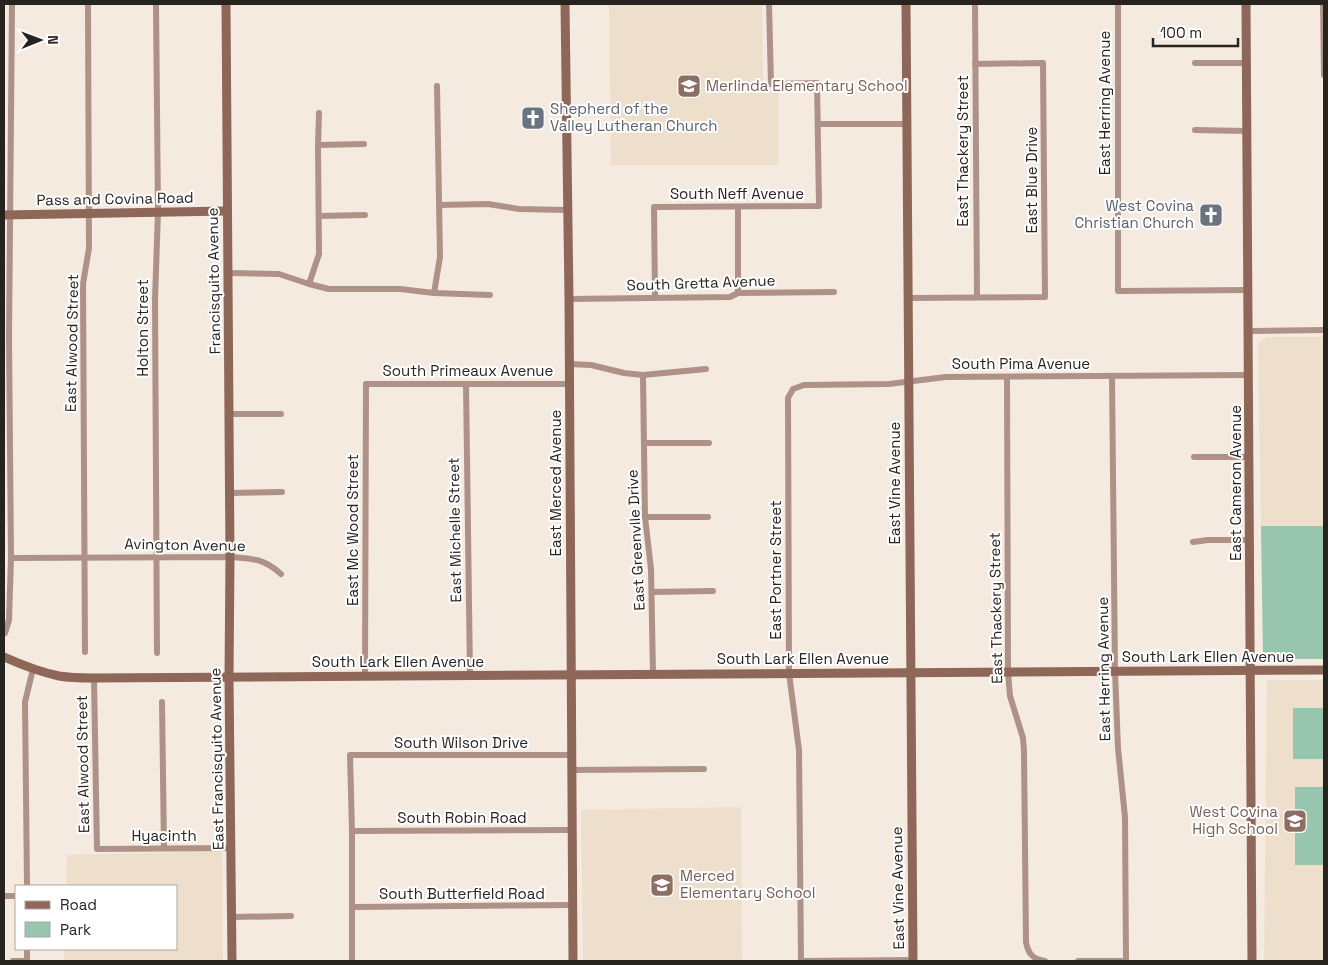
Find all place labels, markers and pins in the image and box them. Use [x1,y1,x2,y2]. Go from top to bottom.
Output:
school or university icon: Merlinda Elementary School [676,73,702,99]
place label: Merlinda Elementary School [706,76,908,95]
place label: Shepherd of the Valley Lutheran Church [550,99,717,135]
church icon: Shepherd of the Valley Lutheran Church [520,105,546,131]
place label: West Covina Christian Church [1074,196,1194,232]
church icon: West Covina Christian Church [1198,202,1224,228]
place label: West Covina High School [1190,802,1278,838]
school or university icon: West Covina High School [1282,808,1308,834]
place label: Merced Elementary School [680,866,816,902]
school or university icon: Merced Elementary School [649,872,675,898]

